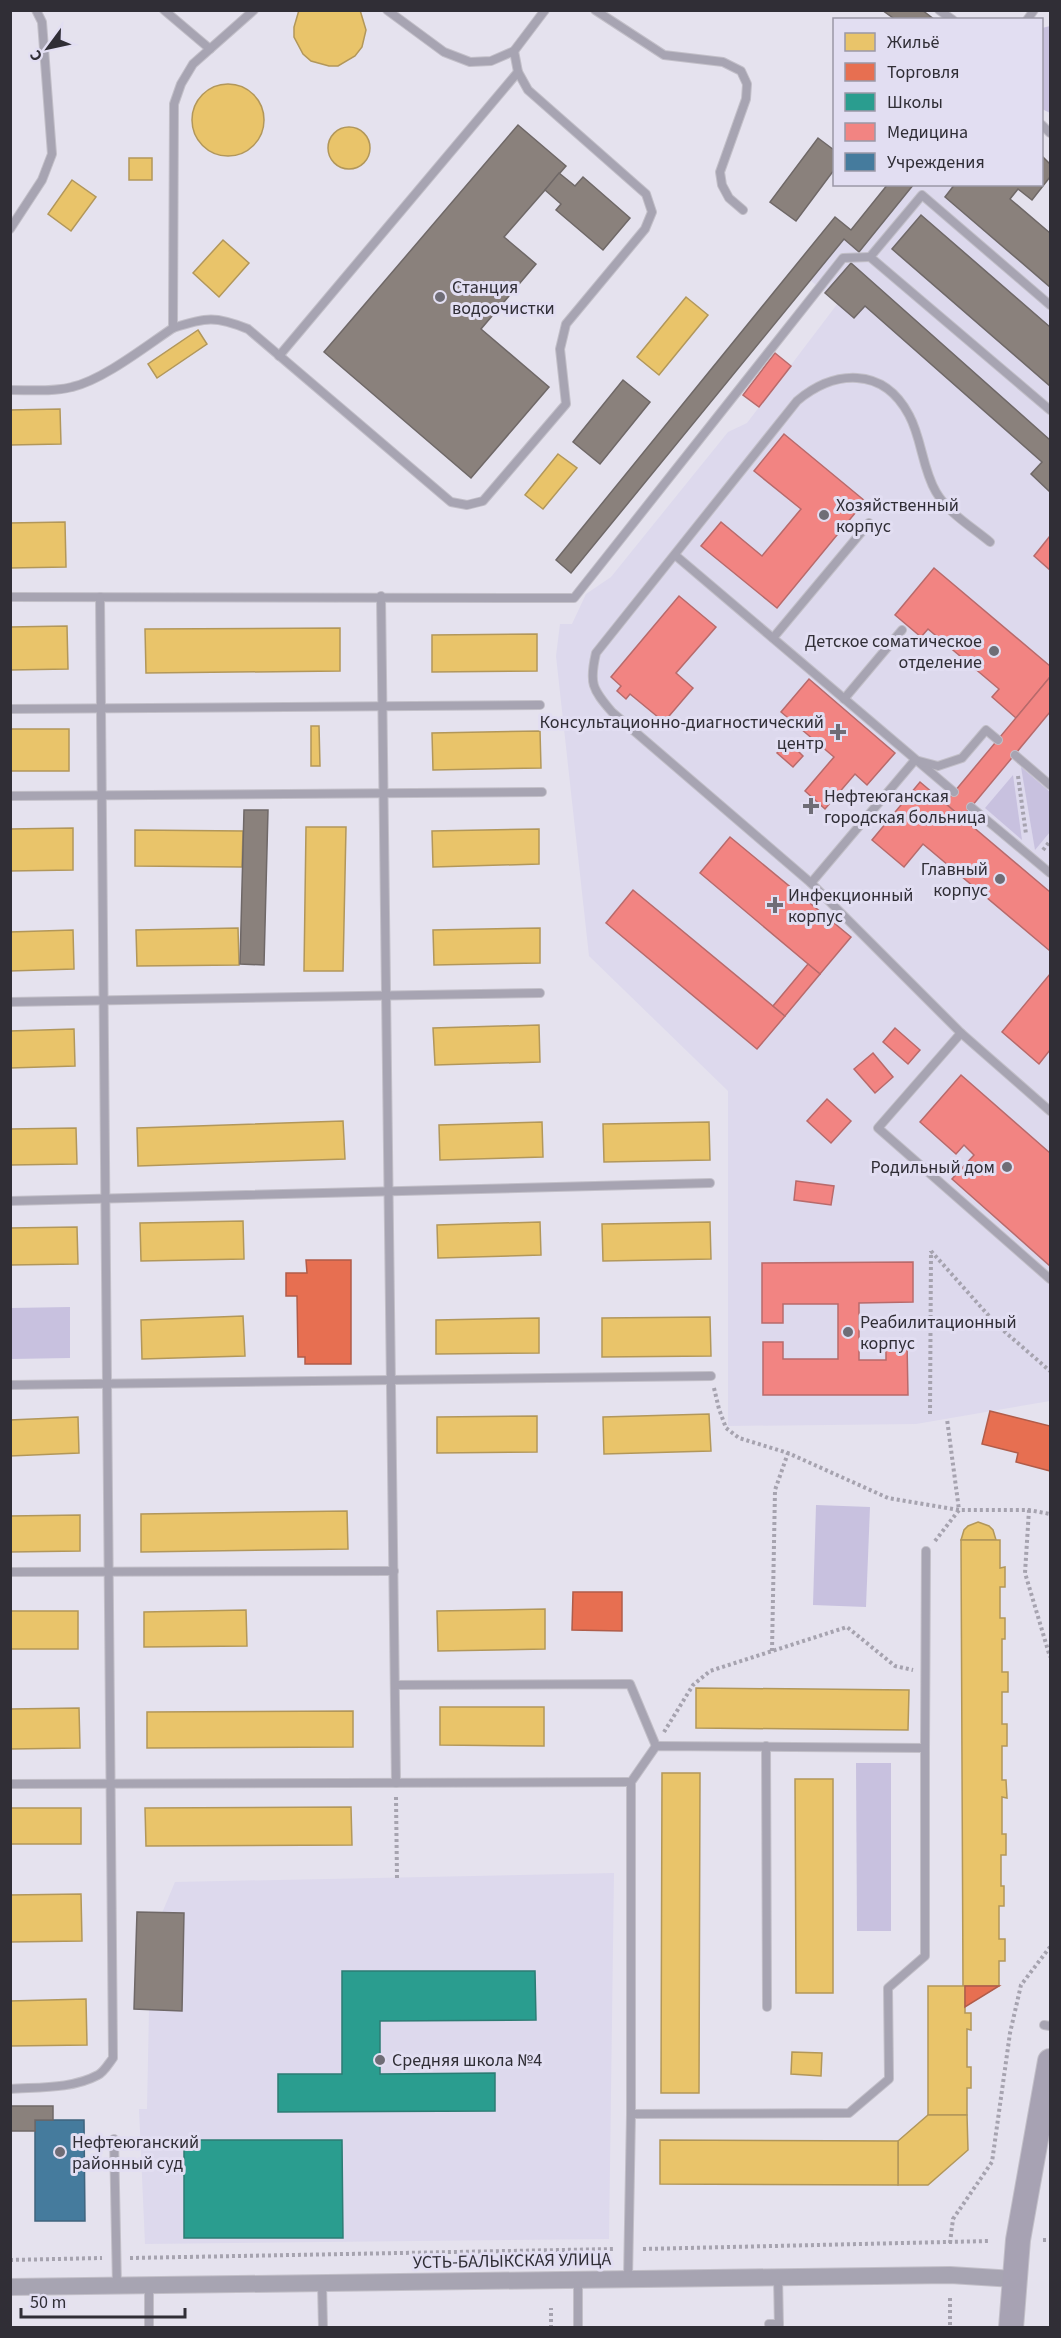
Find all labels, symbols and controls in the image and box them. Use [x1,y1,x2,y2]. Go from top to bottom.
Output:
north arrow [18,18,78,78]
legend [833,18,1043,186]
text: Жильё [887,30,940,55]
text: С [24,46,48,66]
text: Торговля [887,60,960,85]
text: Школы [887,90,943,115]
text: Медицина [887,120,968,145]
text: Учреждения [887,150,985,175]
place label: Станция водоочистки [452,275,555,321]
marker: Станция водоочистки [433,290,447,304]
place label: Хозяйственный корпус [836,493,959,539]
marker: Хозяйственный корпус [817,508,831,522]
place label: Детское соматическое отделение [805,629,982,675]
marker: Детское соматическое отделение [987,644,1001,658]
place label: Консультационно-диагностический центр [540,710,824,756]
marker: Консультационно-диагностический центр [829,723,847,741]
place label: Нефтеюганская городская больница [824,784,986,830]
marker: Нефтеюганская городская больница [802,797,820,815]
place label: Главный корпус [921,857,988,903]
marker: Главный корпус [993,872,1007,886]
place label: Инфекционный корпус [788,883,914,929]
marker: Инфекционный корпус [766,896,784,914]
place label: Родильный дом [871,1155,995,1180]
marker: Родильный дом [1000,1160,1014,1174]
place label: Реабилитационный корпус [860,1310,1017,1356]
marker: Реабилитационный корпус [841,1325,855,1339]
place label: Средняя школа №4 [392,2048,542,2073]
marker: Средняя школа №4 [373,2053,387,2067]
place label: Нефтеюганский районный суд [72,2130,199,2176]
marker: Нефтеюганский районный суд [53,2145,67,2159]
street label: УСТЬ-БАЛЫКСКАЯ УЛИЦА [413,2247,612,2275]
scale bar [21,2281,184,2319]
text: 50 m [30,2290,66,2315]

